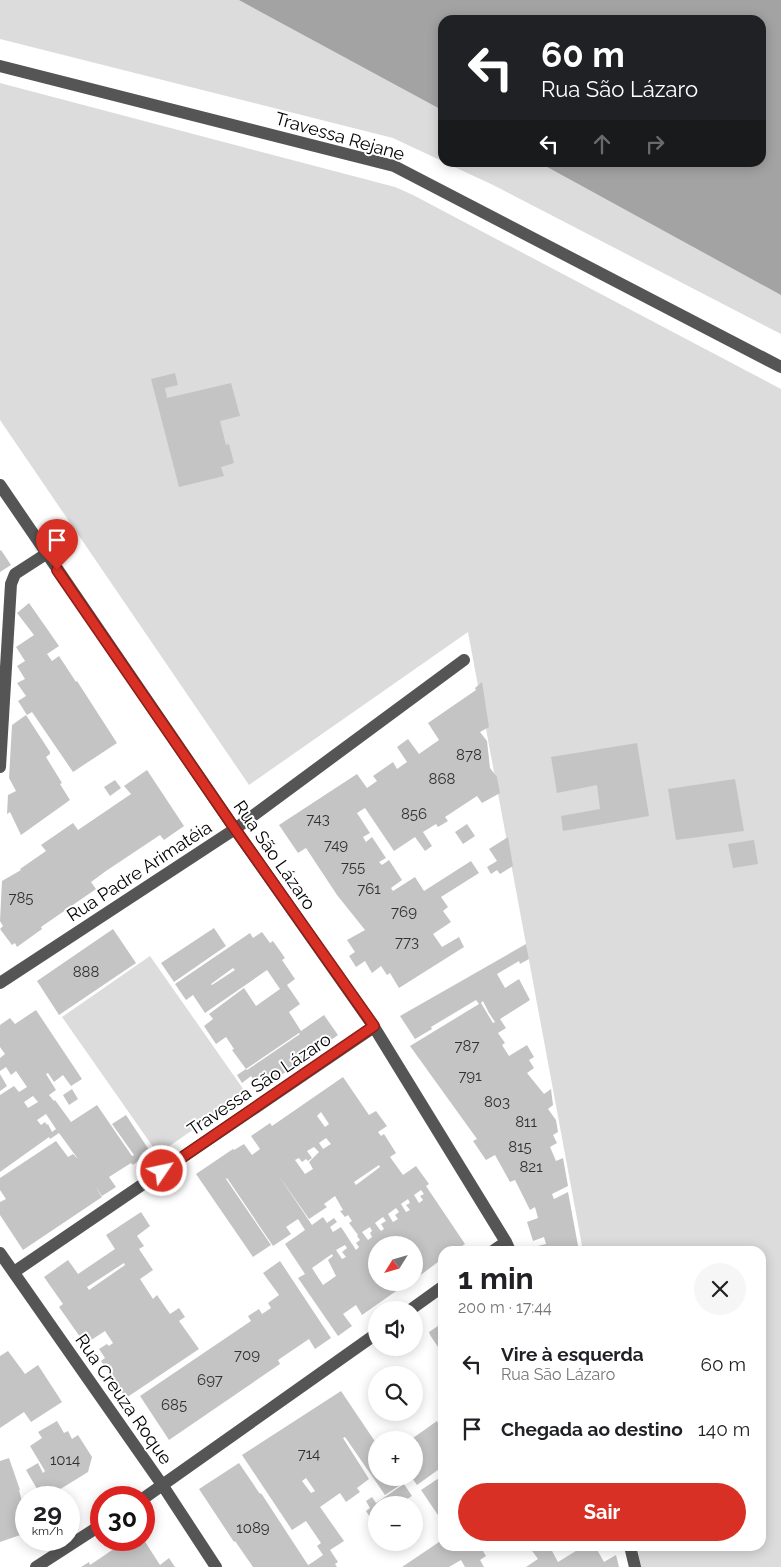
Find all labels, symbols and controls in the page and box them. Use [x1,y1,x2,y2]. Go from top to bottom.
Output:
text: 60 m [541,34,625,75]
icon: left [458,35,523,100]
text: Rua São Lázaro [541,76,698,102]
street label: Travessa Rejane [273,107,408,165]
icon: left [535,130,563,158]
icon: ahead [588,130,616,158]
icon: right [641,130,669,158]
pin [36,519,78,570]
icon: arrive [43,526,71,554]
house number: 878 [456,746,482,764]
house number: 868 [429,770,456,788]
street label: Rua São Lázaro [230,796,321,914]
house number: 856 [401,805,427,823]
house number: 743 [306,810,330,828]
street label: Rua Padre Arimatéia [63,816,215,926]
house number: 749 [324,836,348,854]
house number: 755 [341,858,365,876]
house number: 761 [357,880,381,898]
house number: 785 [8,889,34,907]
house number: 769 [391,903,417,921]
house number: 773 [395,933,419,951]
house number: 888 [73,963,99,981]
street label: Travessa São Lázaro [183,1028,335,1140]
house number: 787 [455,1037,479,1055]
house number: 791 [458,1067,482,1085]
house number: 803 [484,1093,510,1111]
house number: 811 [515,1113,537,1131]
house number: 815 [508,1138,532,1156]
position arrow [135,1144,187,1196]
house number: 821 [519,1158,543,1176]
north arrow [368,1236,422,1291]
map controls [368,1236,423,1551]
text: 1 min [458,1261,534,1296]
button: close [694,1263,746,1315]
text: 200 m · 17:44 [458,1298,552,1317]
button: sound [368,1301,423,1356]
street label: Rua Creuza Roque [71,1330,177,1469]
text: Vire à esquerda [501,1343,644,1365]
house number: 709 [234,1346,260,1364]
icon: left [458,1350,486,1378]
text: 60 m [701,1353,746,1375]
text: Rua São Lázaro [501,1365,615,1384]
button: search [368,1366,423,1421]
house number: 697 [197,1371,223,1389]
house number: 685 [161,1396,187,1414]
icon: arrive [458,1415,486,1443]
text: Chegada ao destino [501,1418,683,1440]
text: 140 m [698,1418,750,1440]
button: + [368,1431,423,1486]
house number: 714 [298,1445,320,1463]
house number: 1014 [50,1451,80,1469]
button: Sair [458,1483,746,1541]
speed limit sign: 30 [90,1486,155,1551]
button: − [368,1496,423,1551]
text: 29 [33,1497,62,1527]
house number: 1089 [236,1519,270,1537]
text: km/h [32,1524,63,1538]

